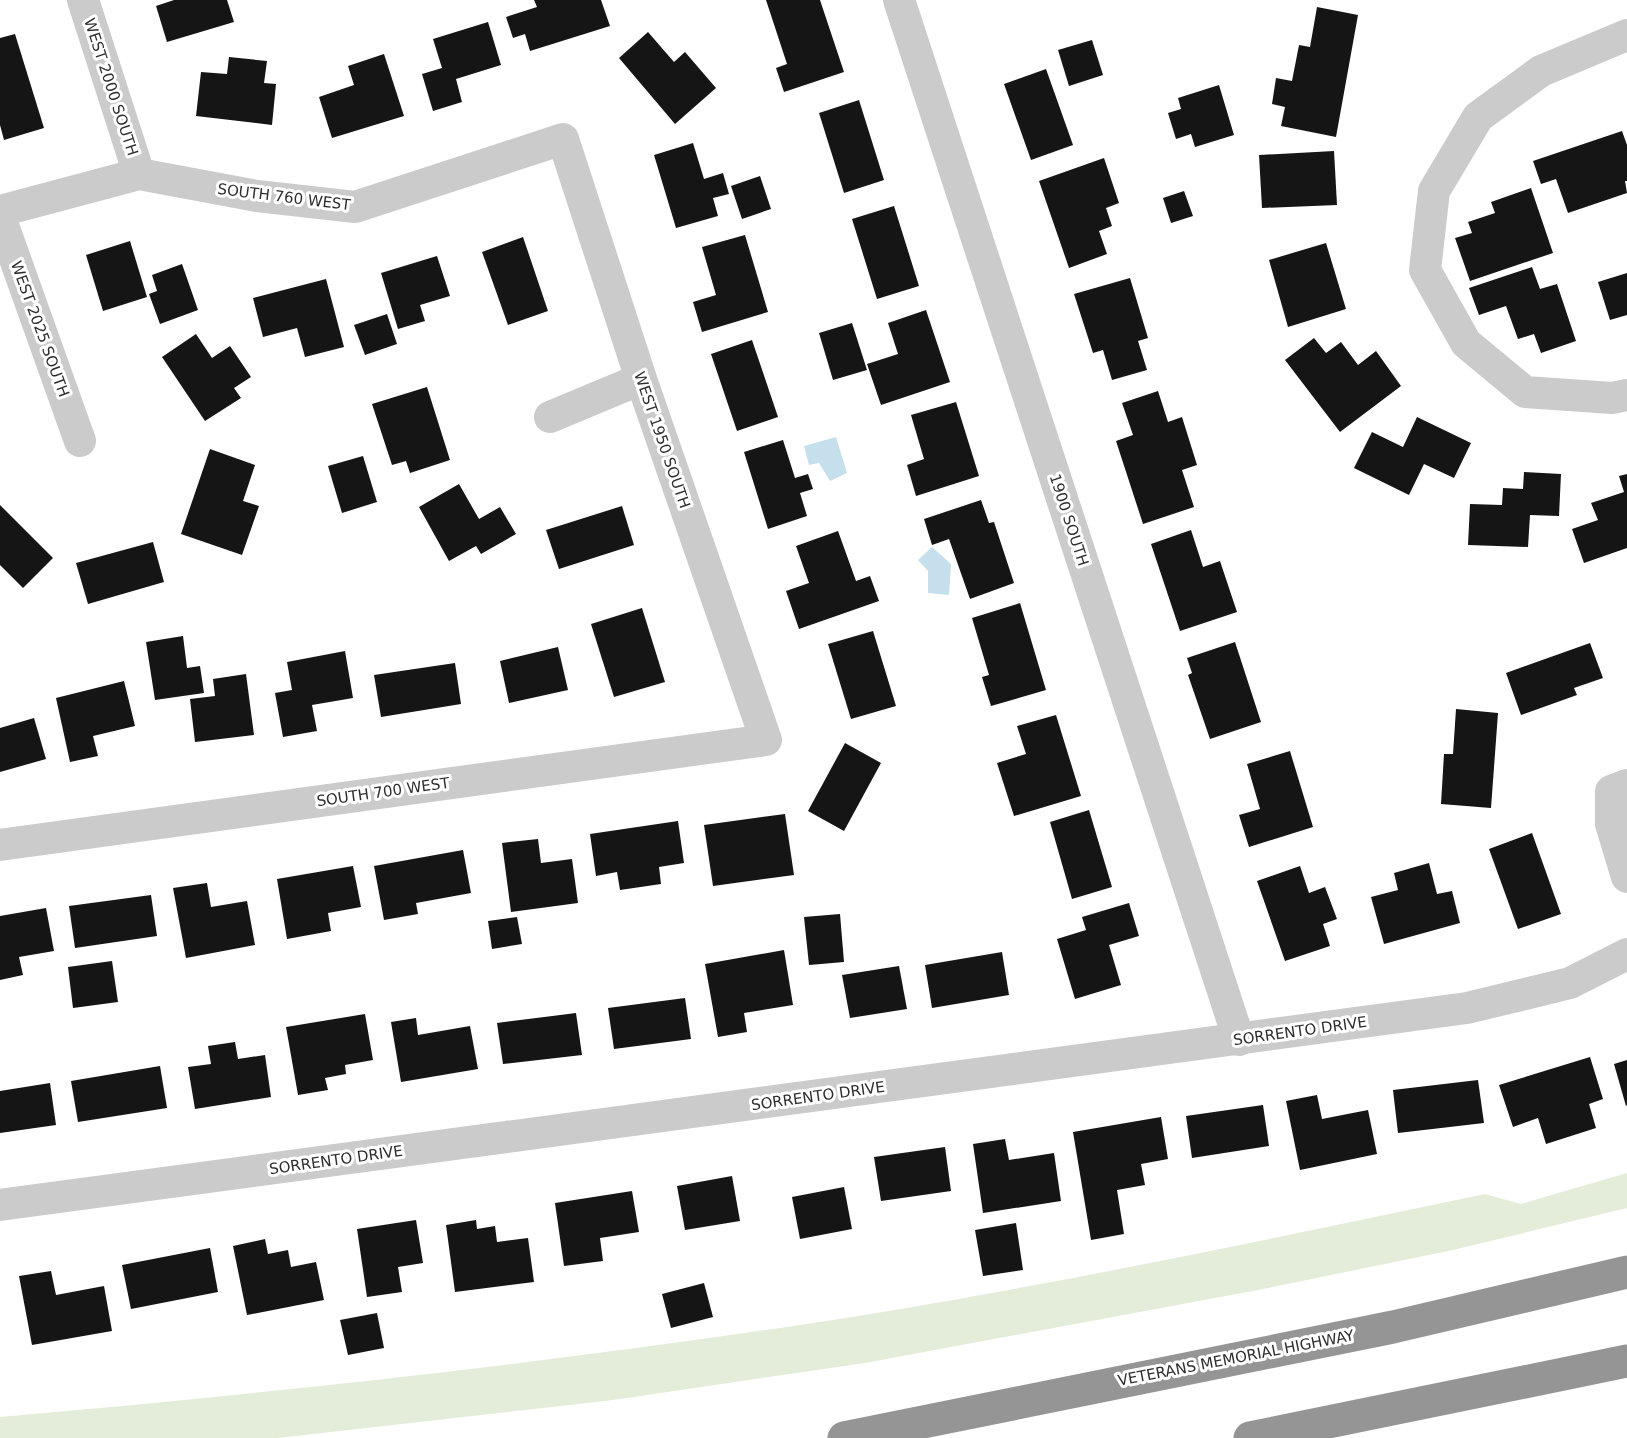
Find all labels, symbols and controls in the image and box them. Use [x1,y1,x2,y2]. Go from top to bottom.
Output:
street label: WEST 2000 SOUTH [80,16,142,158]
street label: SOUTH 760 WEST [216,180,352,214]
street label: WEST 2025 SOUTH [7,259,73,399]
street label: WEST 1950 SOUTH [630,369,694,511]
street label: 1900 SOUTH [1046,472,1092,568]
street label: SOUTH 700 WEST [315,774,451,810]
street label: SORRENTO DRIVE [1232,1013,1368,1049]
street label: SORRENTO DRIVE [750,1078,886,1114]
street label: SORRENTO DRIVE [268,1142,404,1178]
street label: VETERANS MEMORIAL HIGHWAY [1116,1326,1356,1390]

